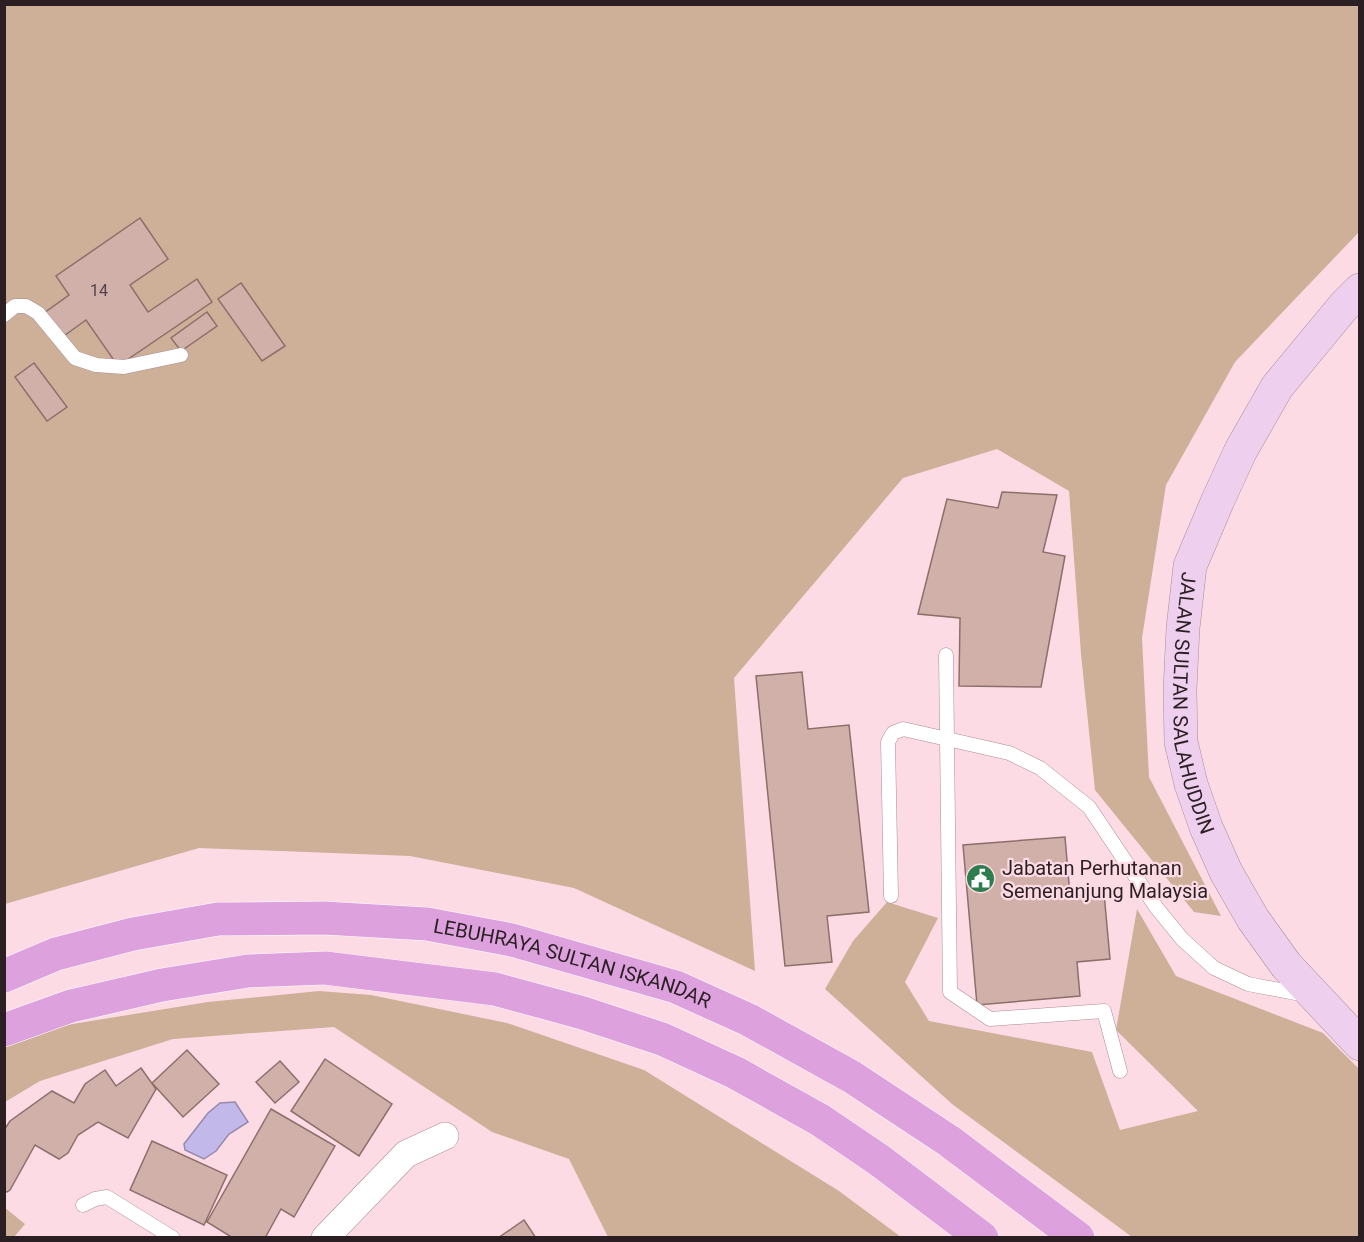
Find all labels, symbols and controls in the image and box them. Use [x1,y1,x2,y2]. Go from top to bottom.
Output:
house number: 14 [90,281,108,300]
street label: JALAN SULTAN SALAHUDDIN [1168,571,1220,837]
place label: Jabatan Perhutanan Semenanjung Malaysia [1002,856,1208,903]
public building icon: Jabatan Perhutanan Semenanjung Malaysia [965,863,997,895]
street label: LEBUHRAYA SULTAN ISKANDAR [431,913,715,1013]

